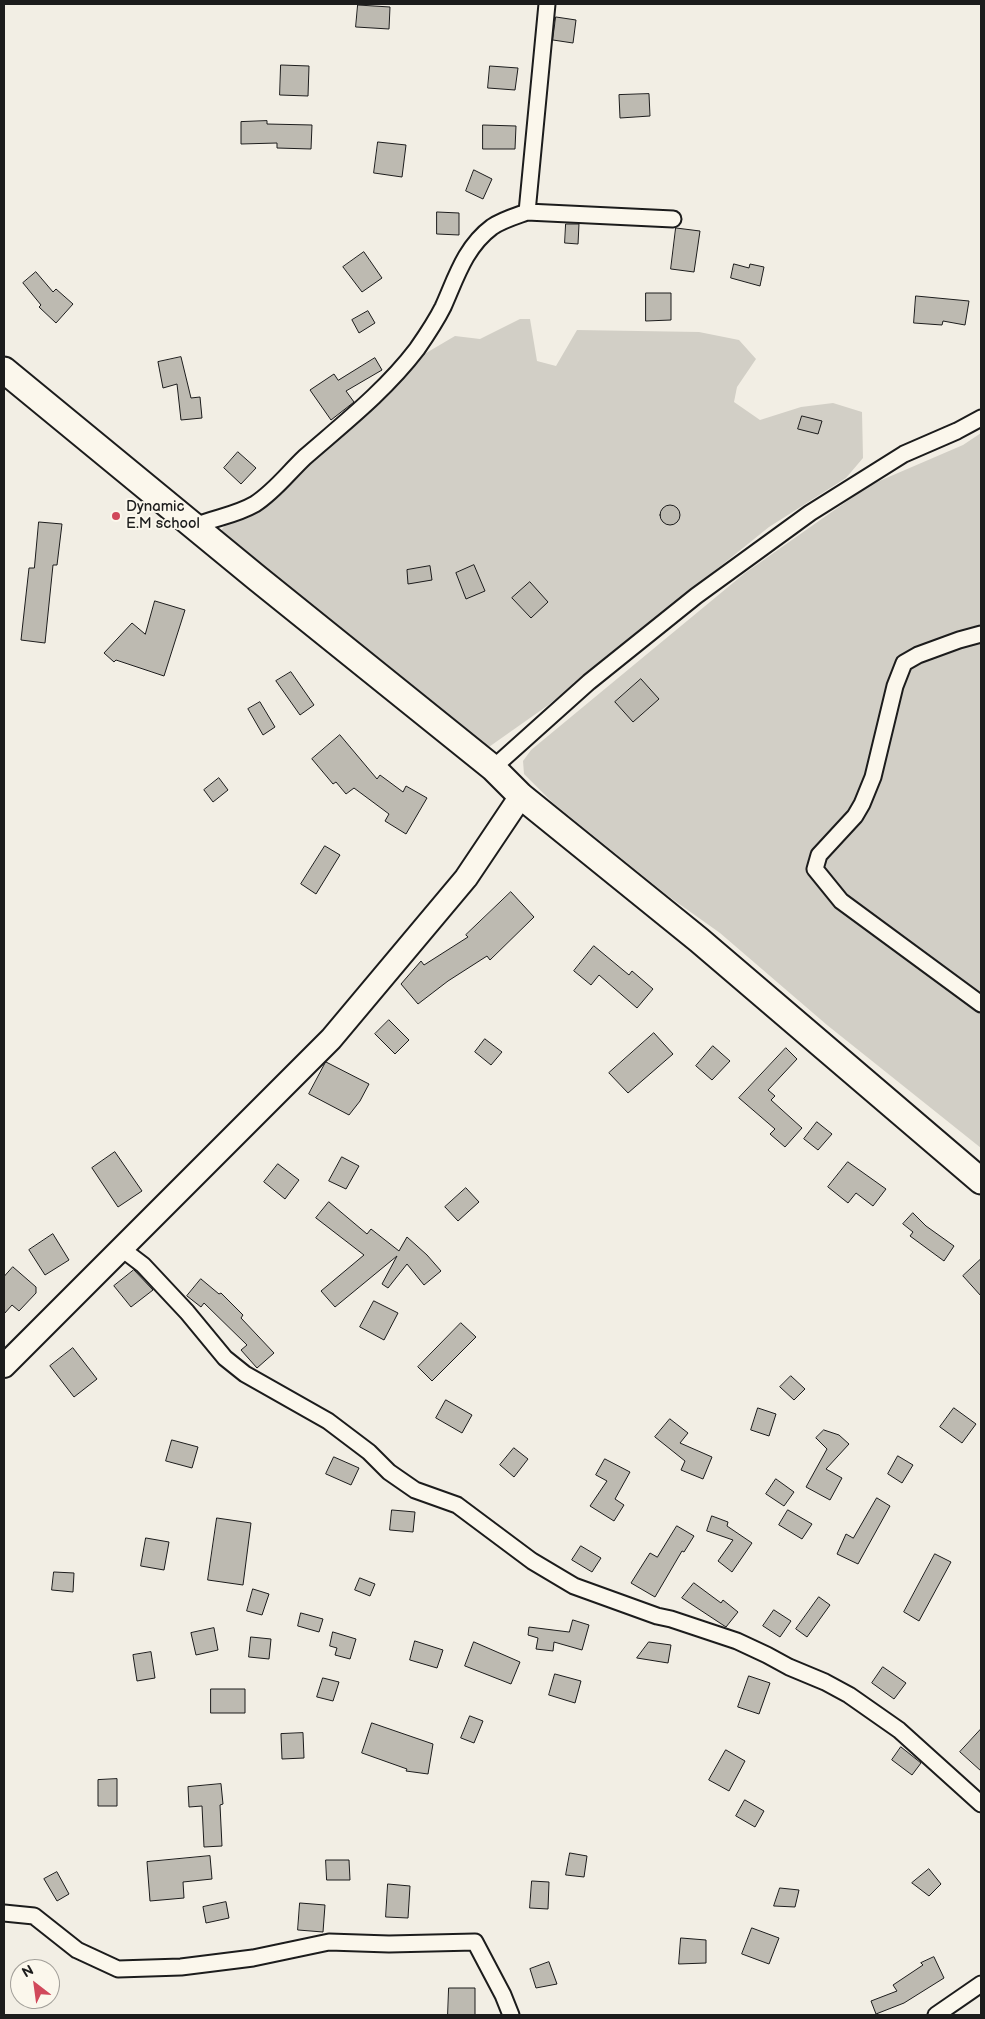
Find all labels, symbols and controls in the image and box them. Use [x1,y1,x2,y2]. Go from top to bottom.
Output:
place label: Dynamic E.M school [126,498,200,533]
marker: Dynamic E.M school [110,510,122,522]
north arrow [10,1959,60,2009]
text: N [19,1961,37,1981]

